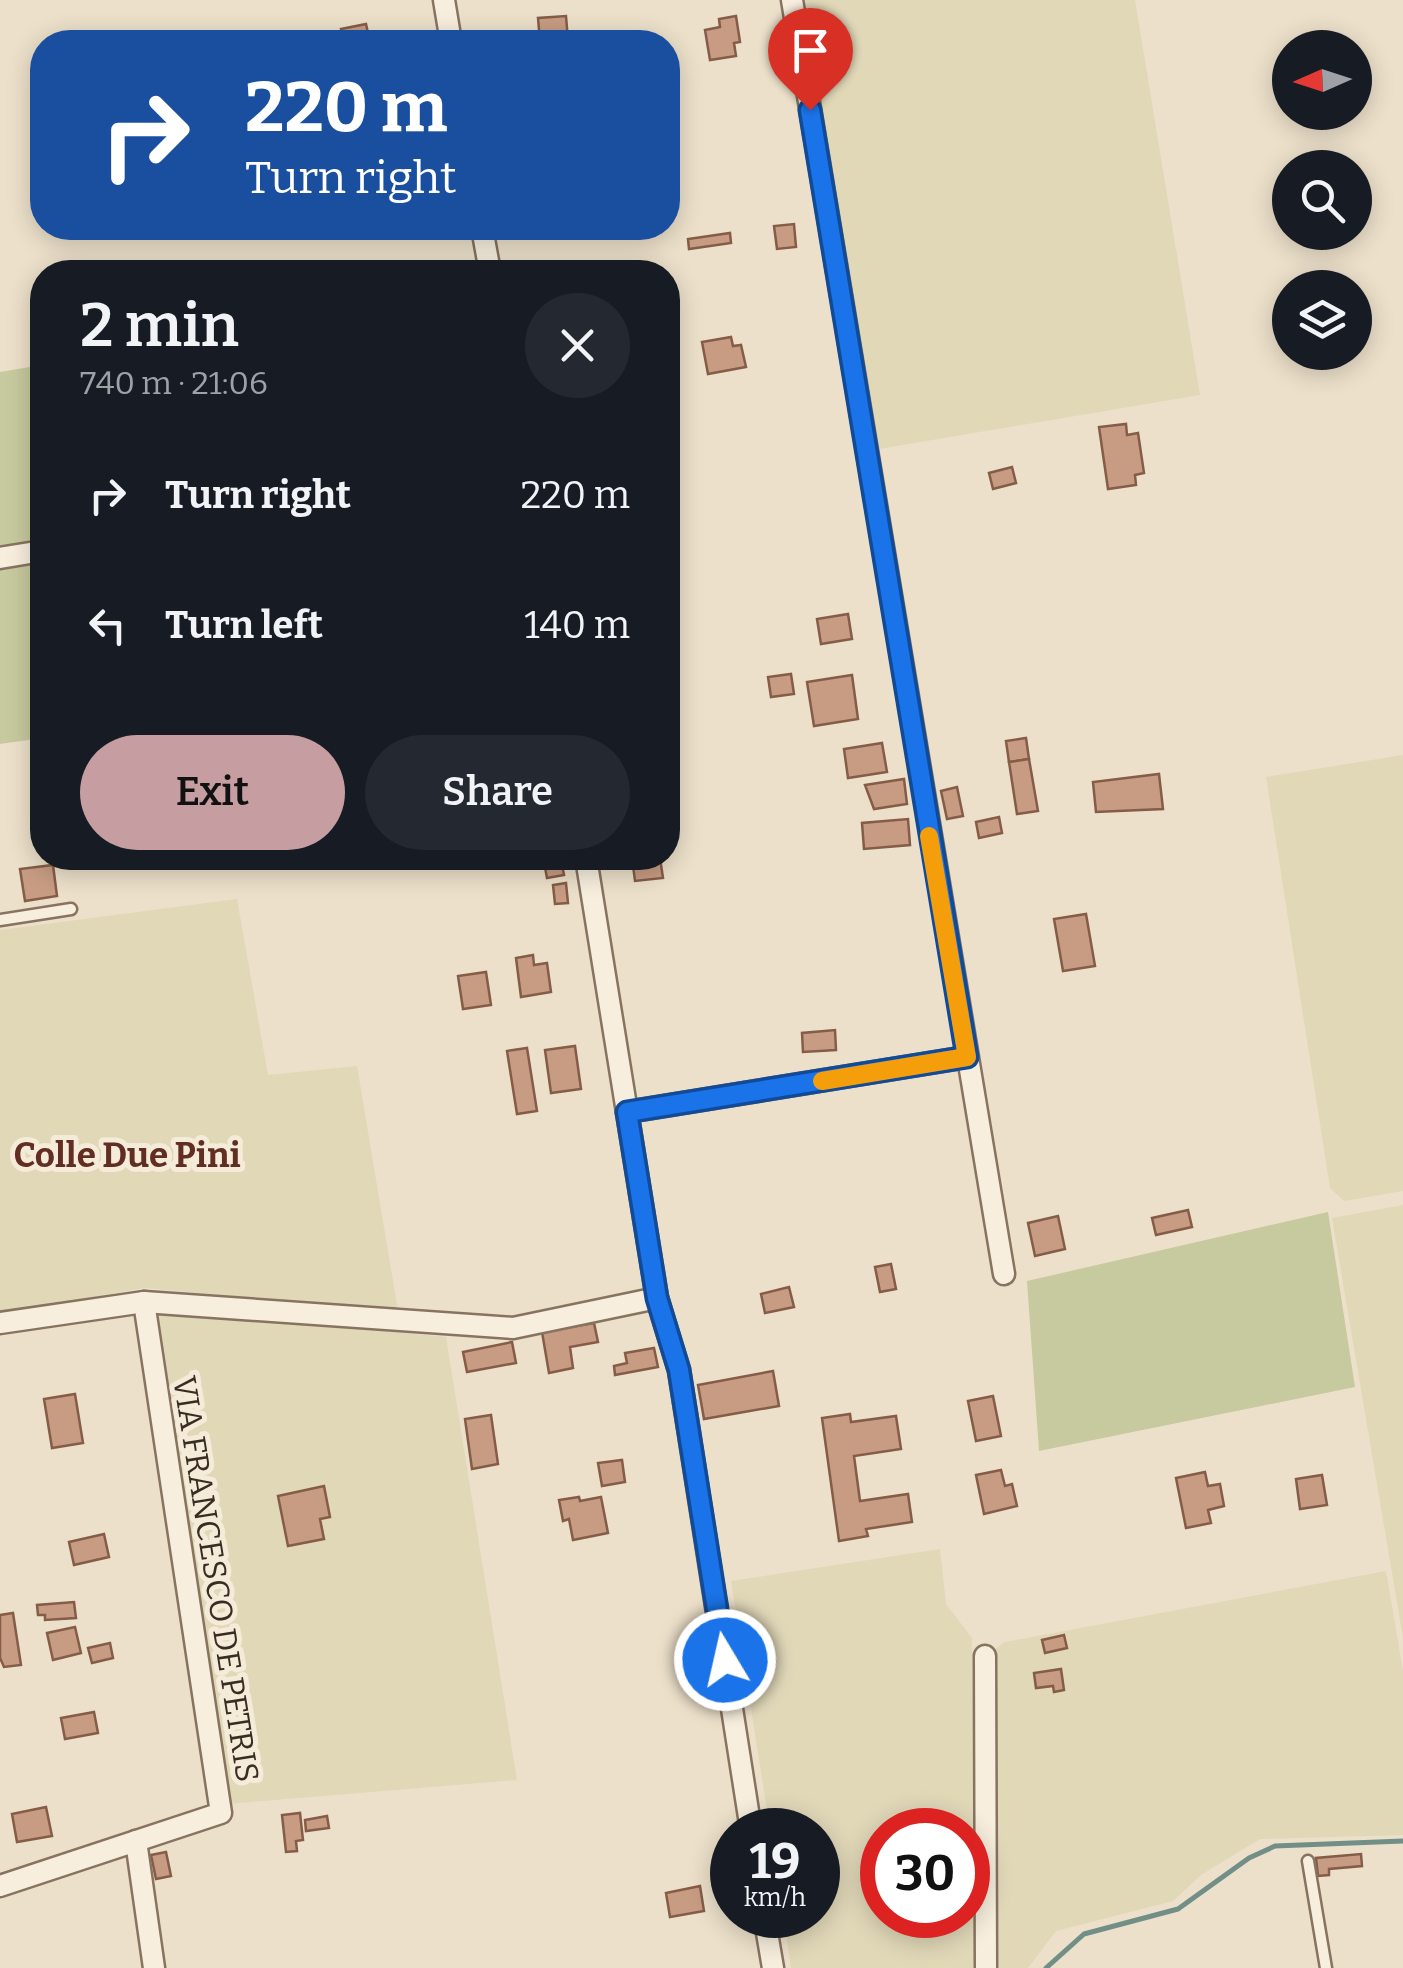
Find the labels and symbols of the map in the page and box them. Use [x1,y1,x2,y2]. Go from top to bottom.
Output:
pin [768,8,853,111]
north arrow [1272,30,1372,130]
district label: Colle Due Pini [13,1134,241,1176]
street label: VIA FRANCESCO DE PETRIS [165,1373,267,1785]
position arrow [673,1608,777,1712]
speed limit sign: 30 [860,1808,990,1938]

